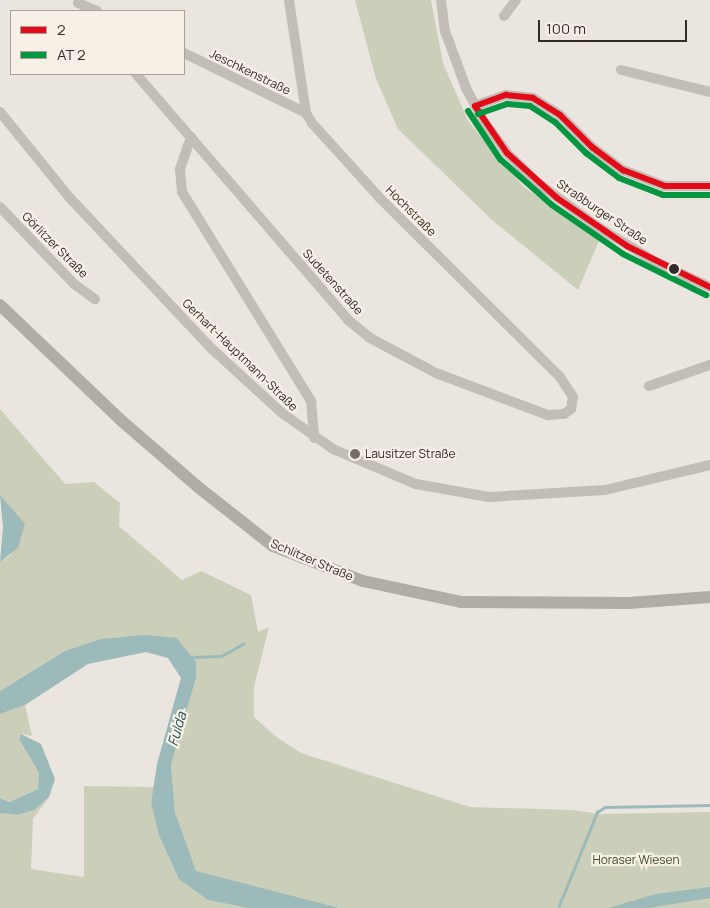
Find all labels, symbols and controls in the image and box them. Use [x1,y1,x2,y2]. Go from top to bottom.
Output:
legend [10,10,185,75]
scale bar [540,10,689,42]
text: 100 m [546,18,586,39]
text: 2 [57,19,66,40]
text: AT 2 [57,44,86,65]
street label: Jeschkenstraße [207,46,293,98]
street label: Straßburger Straße [554,176,650,248]
street label: Hochstraße [383,183,439,239]
street label: Görlitzer Straße [19,209,91,281]
street label: Sudetenstraße [300,246,366,318]
unlabelled marker [669,264,679,274]
street label: Gerhart-Hauptmann-Straße [179,296,301,414]
place label: Lausitzer Straße [365,447,456,461]
marker: Lausitzer Straße [349,448,361,460]
street label: Schlitzer Straße [269,536,355,584]
water label: Fulda [164,710,190,748]
park label: Horaser Wiesen [592,853,680,867]

